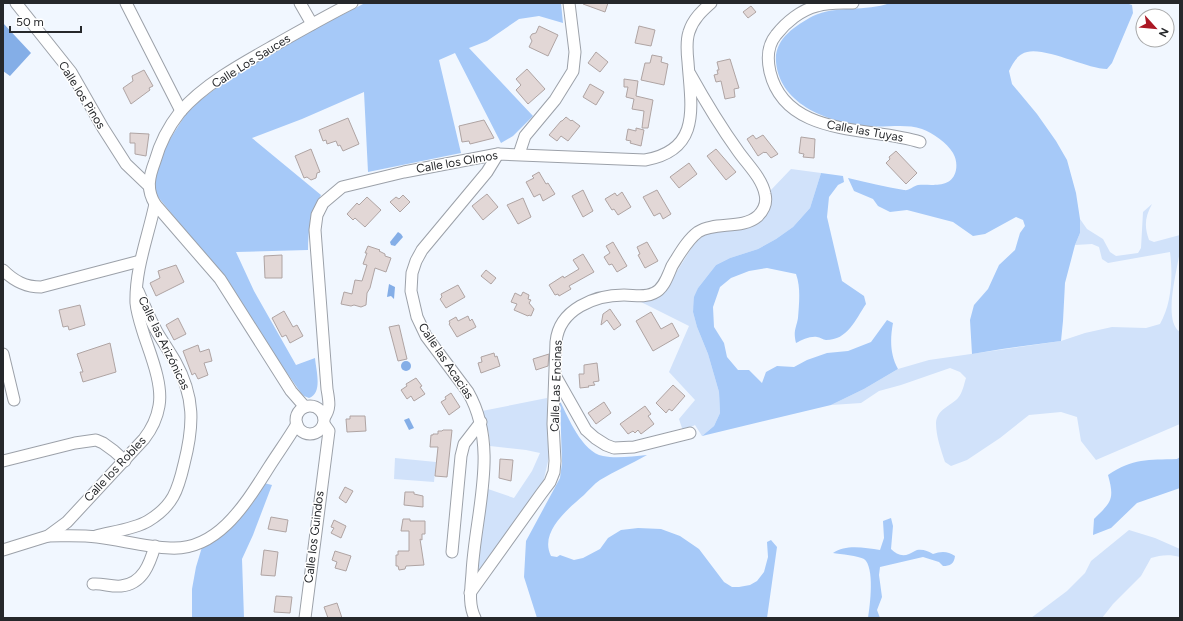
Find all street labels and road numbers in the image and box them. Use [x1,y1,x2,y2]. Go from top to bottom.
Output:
street label: Calle Los Sauces [209,31,293,91]
street label: Calle los Pinos [56,59,108,132]
street label: Calle las Tuyas [826,117,905,145]
street label: Calle los Olmos [415,148,499,176]
street label: Calle las Arizónicas [135,294,193,392]
street label: Calle las Acacias [415,320,477,402]
street label: Calle Las Encinas [547,339,565,432]
street label: Calle los Robles [81,433,149,504]
street label: Calle los Guindos [301,490,327,584]

